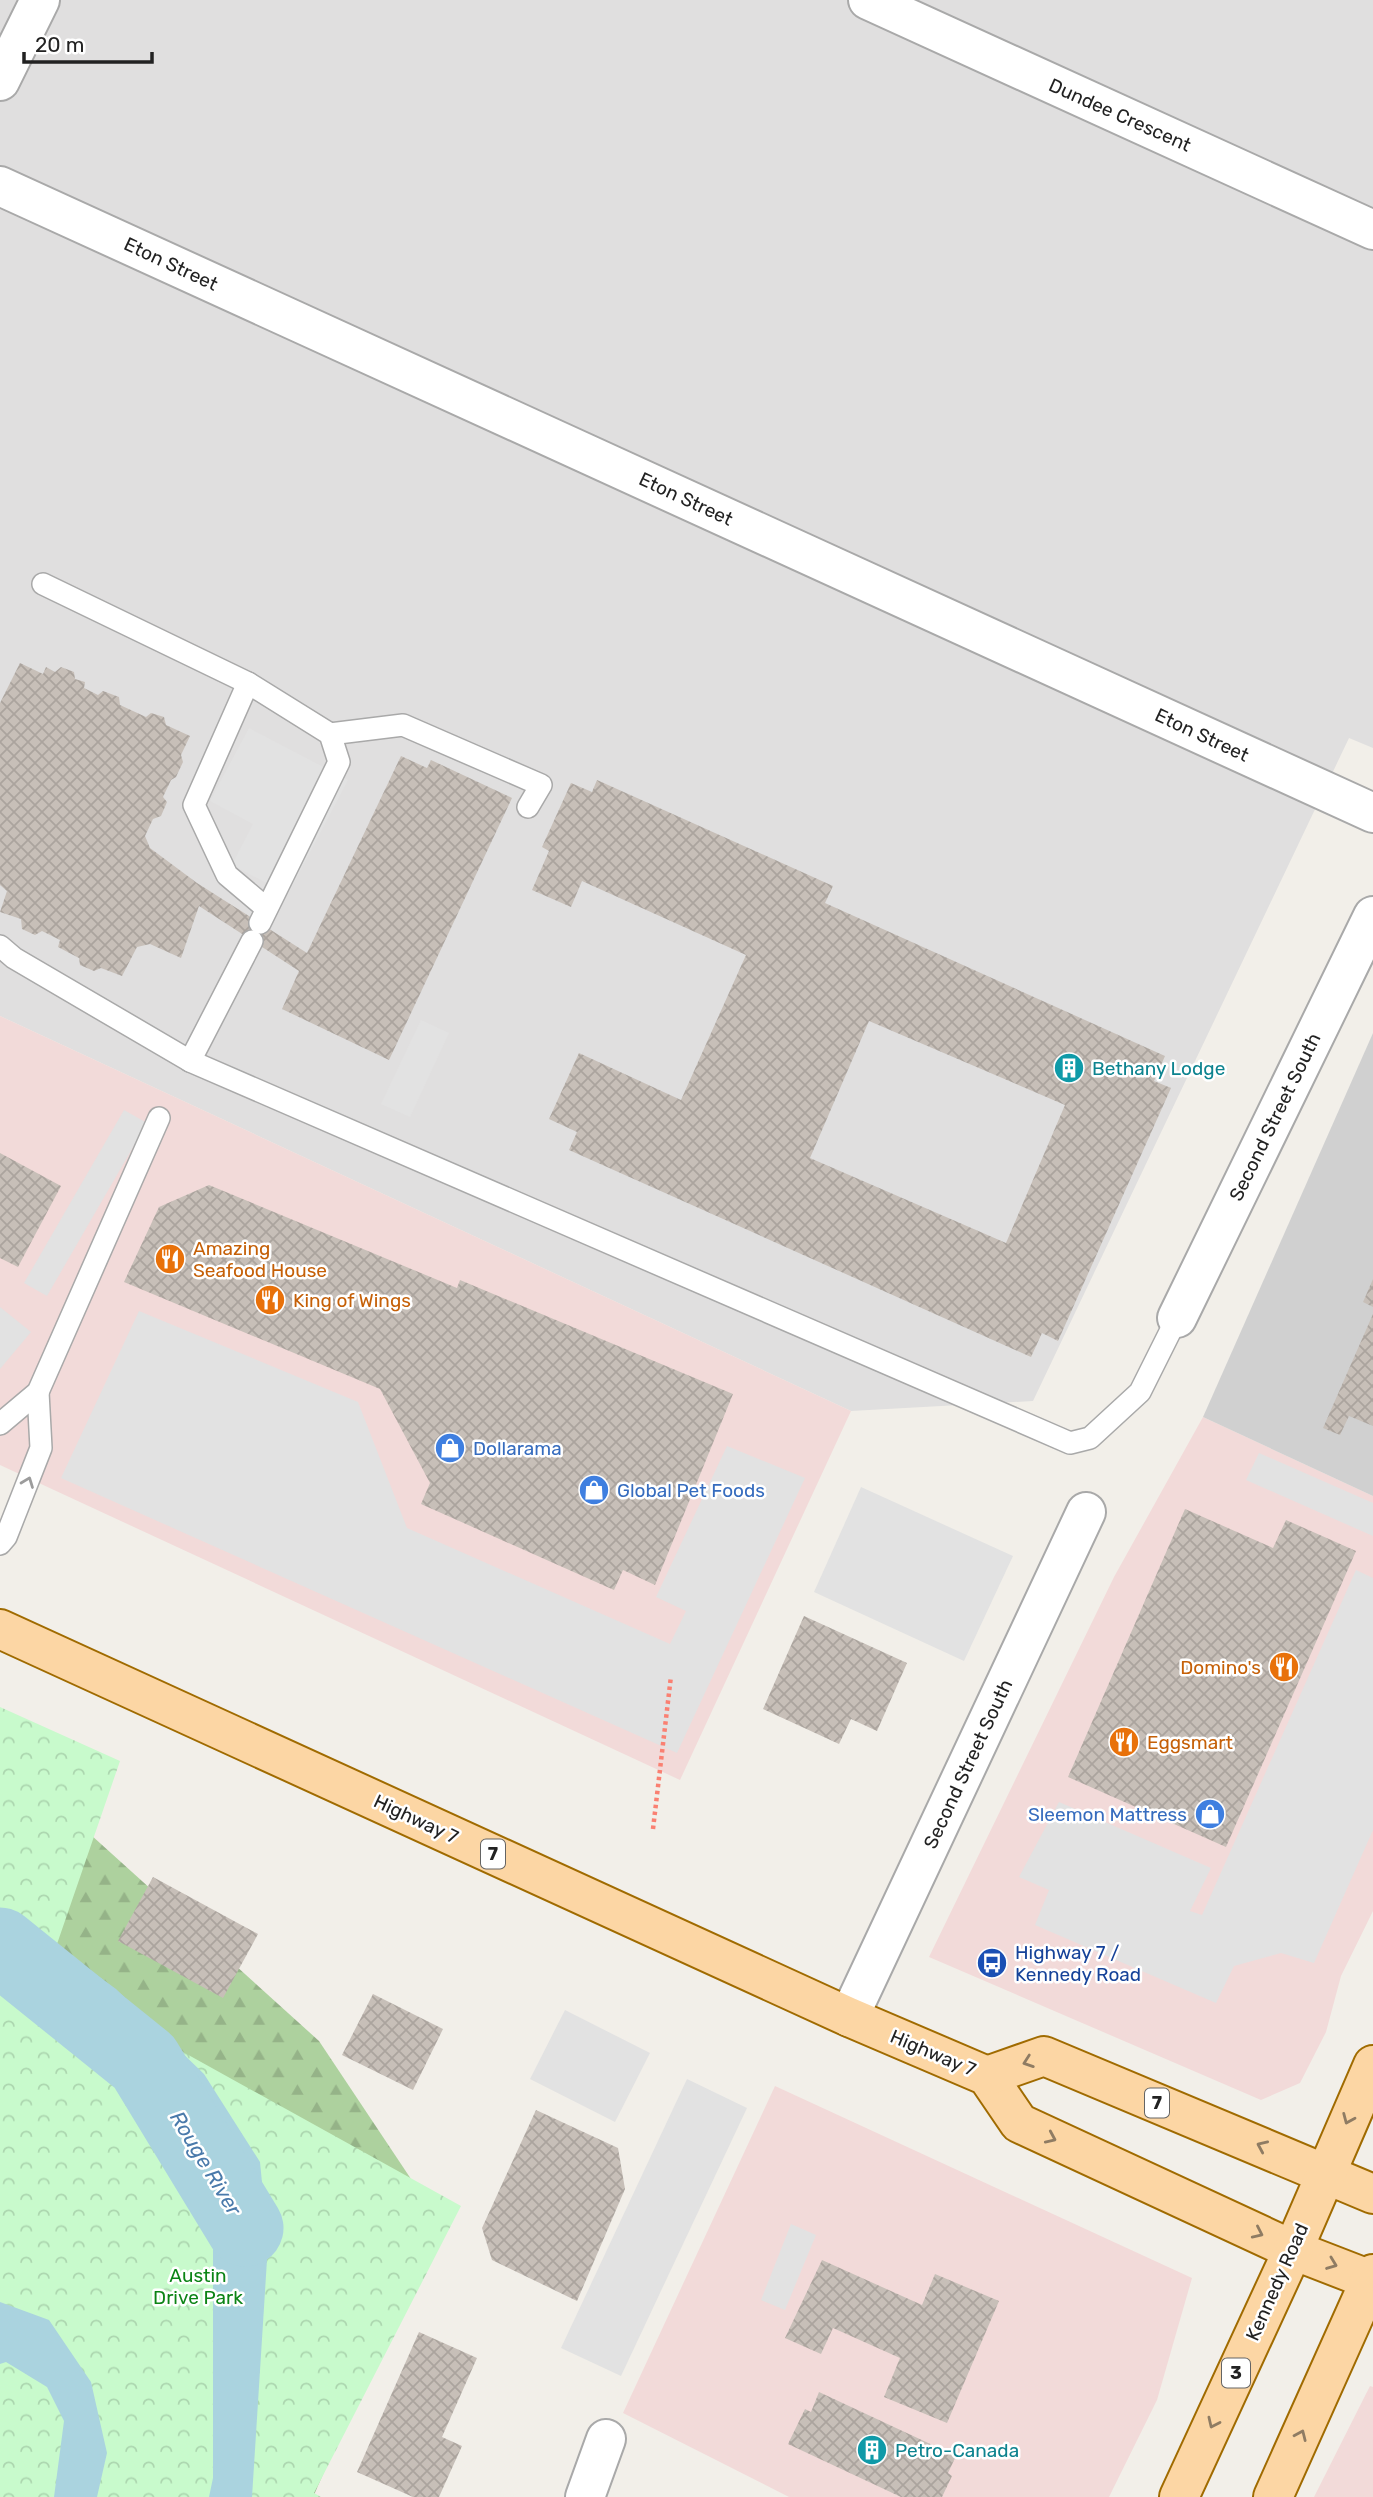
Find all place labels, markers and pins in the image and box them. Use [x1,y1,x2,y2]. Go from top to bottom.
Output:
building icon: Bethany Lodge [1052,1051,1086,1085]
place label: Bethany Lodge [1092,1057,1225,1080]
place label: Amazing Seafood House [193,1237,327,1282]
restaurant icon: Amazing Seafood House [153,1242,187,1276]
restaurant icon: King of Wings [253,1283,287,1317]
place label: King of Wings [293,1289,411,1312]
shop icon: Dollarama [433,1431,467,1465]
place label: Dollarama [473,1437,562,1460]
shop icon: Global Pet Foods [577,1473,611,1507]
place label: Global Pet Foods [617,1479,765,1502]
restaurant icon: Domino's [1267,1650,1301,1684]
place label: Domino's [1180,1656,1261,1679]
restaurant icon: Eggsmart [1107,1725,1141,1759]
place label: Eggsmart [1147,1731,1233,1754]
shop icon: Sleemon Mattress [1193,1797,1227,1831]
place label: Sleemon Mattress [1028,1803,1187,1826]
place label: Highway 7 / Kennedy Road [1015,1941,1141,1986]
bus stop icon: Highway 7 / Kennedy Road [975,1946,1009,1980]
building icon: Petro-Canada [855,2433,889,2467]
place label: Petro-Canada [895,2439,1019,2462]

